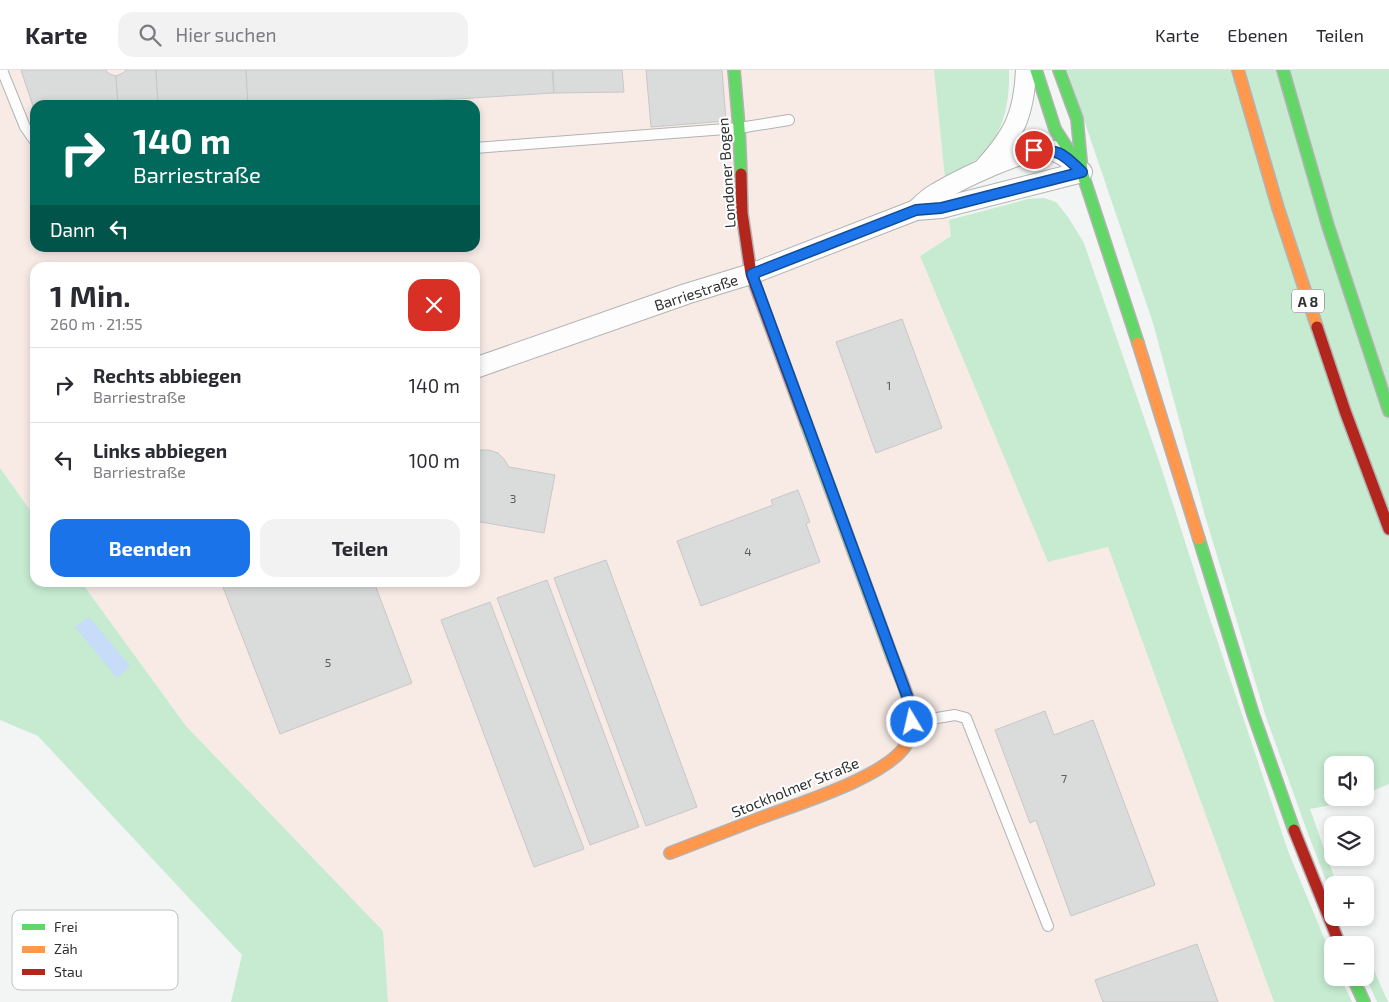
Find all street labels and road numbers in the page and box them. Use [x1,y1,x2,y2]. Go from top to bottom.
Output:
street label: Londoner Bogen [713,117,739,229]
street label: Barriestraße [652,270,740,314]
road number: A 8 [1292,290,1324,312]
street label: Stockholmer Straße [729,753,861,821]

